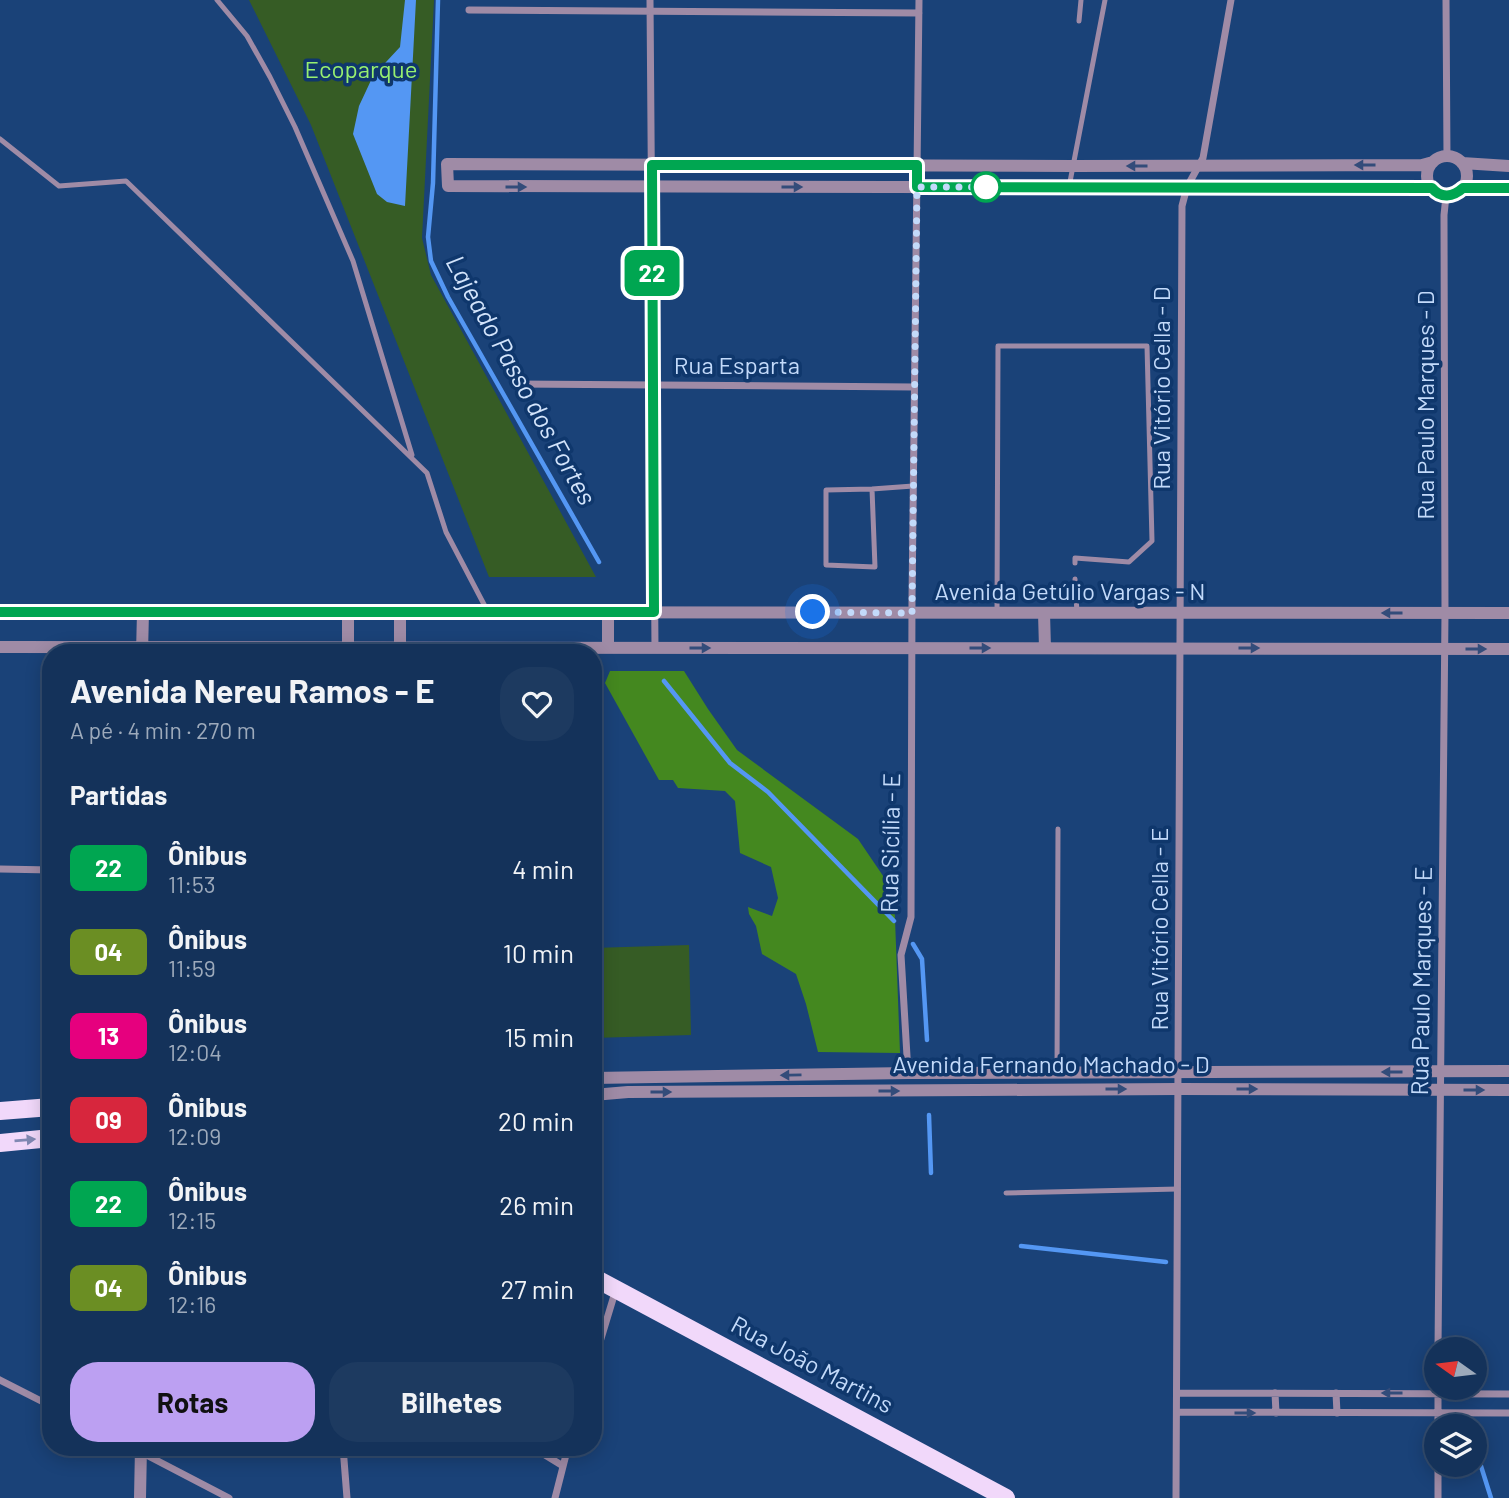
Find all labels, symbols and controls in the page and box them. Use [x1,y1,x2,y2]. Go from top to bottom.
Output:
park label: Ecoparque [305,54,417,83]
one-way arrow [1354,159,1376,171]
one-way arrow [1126,160,1148,172]
unlabelled marker [971,172,1001,202]
one-way arrow [505,181,527,193]
one-way arrow [782,181,804,193]
water label: Lajeado Passo dos Fortes [441,249,604,509]
line badge: 22 [620,250,684,296]
text: 22 [639,258,665,287]
street label: Rua Vitório Cella - D [1146,286,1175,490]
street label: Rua Paulo Marques - D [1410,290,1439,520]
street label: Rua Esparta [674,350,800,379]
street label: Avenida Getúlio Vargas - N [934,576,1206,605]
your location [795,594,830,629]
one-way arrow [1381,607,1403,619]
one-way arrow [690,642,712,654]
one-way arrow [970,642,992,654]
one-way arrow [1238,642,1260,654]
one-way arrow [1466,643,1488,655]
button: heart [500,667,574,741]
text: Avenida Nereu Ramos - E [70,670,435,710]
text: A pé · 4 min · 270 m [70,716,256,744]
street label: Rua Sicília - E [874,773,905,913]
text: Partidas [70,779,167,810]
street label: Rua Vitório Cella - E [1144,827,1173,1031]
text: Ônibus [168,839,247,870]
text: 22 [95,853,122,882]
text: 4 min [512,853,574,884]
street label: Rua Paulo Marques - E [1404,866,1437,1096]
text: 11:53 [168,870,216,898]
text: Ônibus [168,923,247,954]
text: 04 [94,937,123,966]
text: 10 min [503,937,574,968]
text: 11:59 [168,954,216,982]
text: Ônibus [168,1007,247,1038]
text: 13 [98,1021,119,1050]
text: 15 min [504,1021,574,1052]
text: 12:04 [168,1038,222,1066]
street label: Avenida Fernando Machado - D [892,1049,1210,1078]
one-way arrow [1381,1066,1403,1077]
one-way arrow [780,1069,802,1081]
one-way arrow [1106,1083,1128,1095]
one-way arrow [1236,1083,1258,1095]
one-way arrow [1463,1084,1485,1096]
one-way arrow [878,1085,900,1096]
one-way arrow [651,1086,673,1098]
text: Ônibus [168,1091,247,1122]
text: 09 [95,1105,122,1134]
text: 20 min [498,1105,574,1136]
text: 12:09 [168,1122,221,1150]
one-way arrow [15,1134,37,1145]
text: Ônibus [168,1175,247,1206]
text: 22 [95,1189,122,1218]
text: 26 min [499,1189,574,1220]
text: 12:15 [168,1206,216,1234]
text: Ônibus [168,1259,247,1290]
text: 04 [94,1273,123,1302]
text: 27 min [500,1273,574,1304]
text: 12:16 [168,1290,216,1318]
street label: Rua João Martins [727,1309,899,1419]
north arrow [1424,1337,1488,1400]
map controls [1424,1337,1487,1477]
button: Rotas [70,1362,315,1442]
button: Bilhetes [329,1362,574,1442]
one-way arrow [1381,1387,1403,1399]
one-way arrow [1234,1407,1256,1418]
button: layers [1424,1414,1487,1477]

